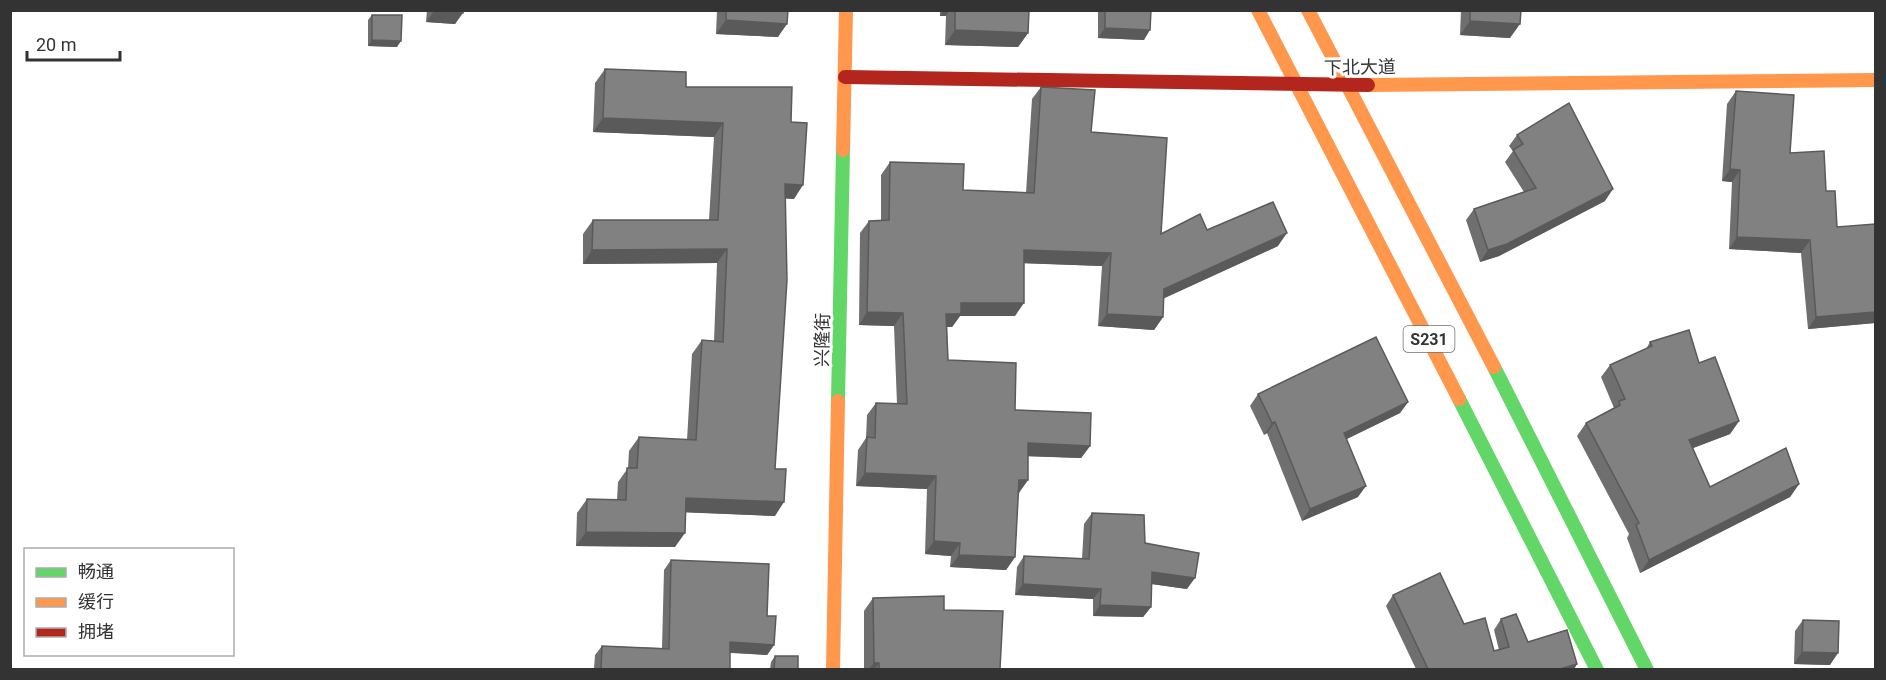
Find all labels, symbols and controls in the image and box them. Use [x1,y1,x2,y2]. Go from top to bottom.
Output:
scale bar [27,24,120,62]
text: 20 m [36,34,76,55]
street label: 下北大道 [1324,56,1396,78]
street label: 兴隆街 [811,313,833,367]
road number: S231 [1404,326,1454,352]
legend [24,548,234,656]
text: 畅通 [78,561,114,582]
text: 缓行 [78,591,114,612]
text: 拥堵 [78,621,114,642]

